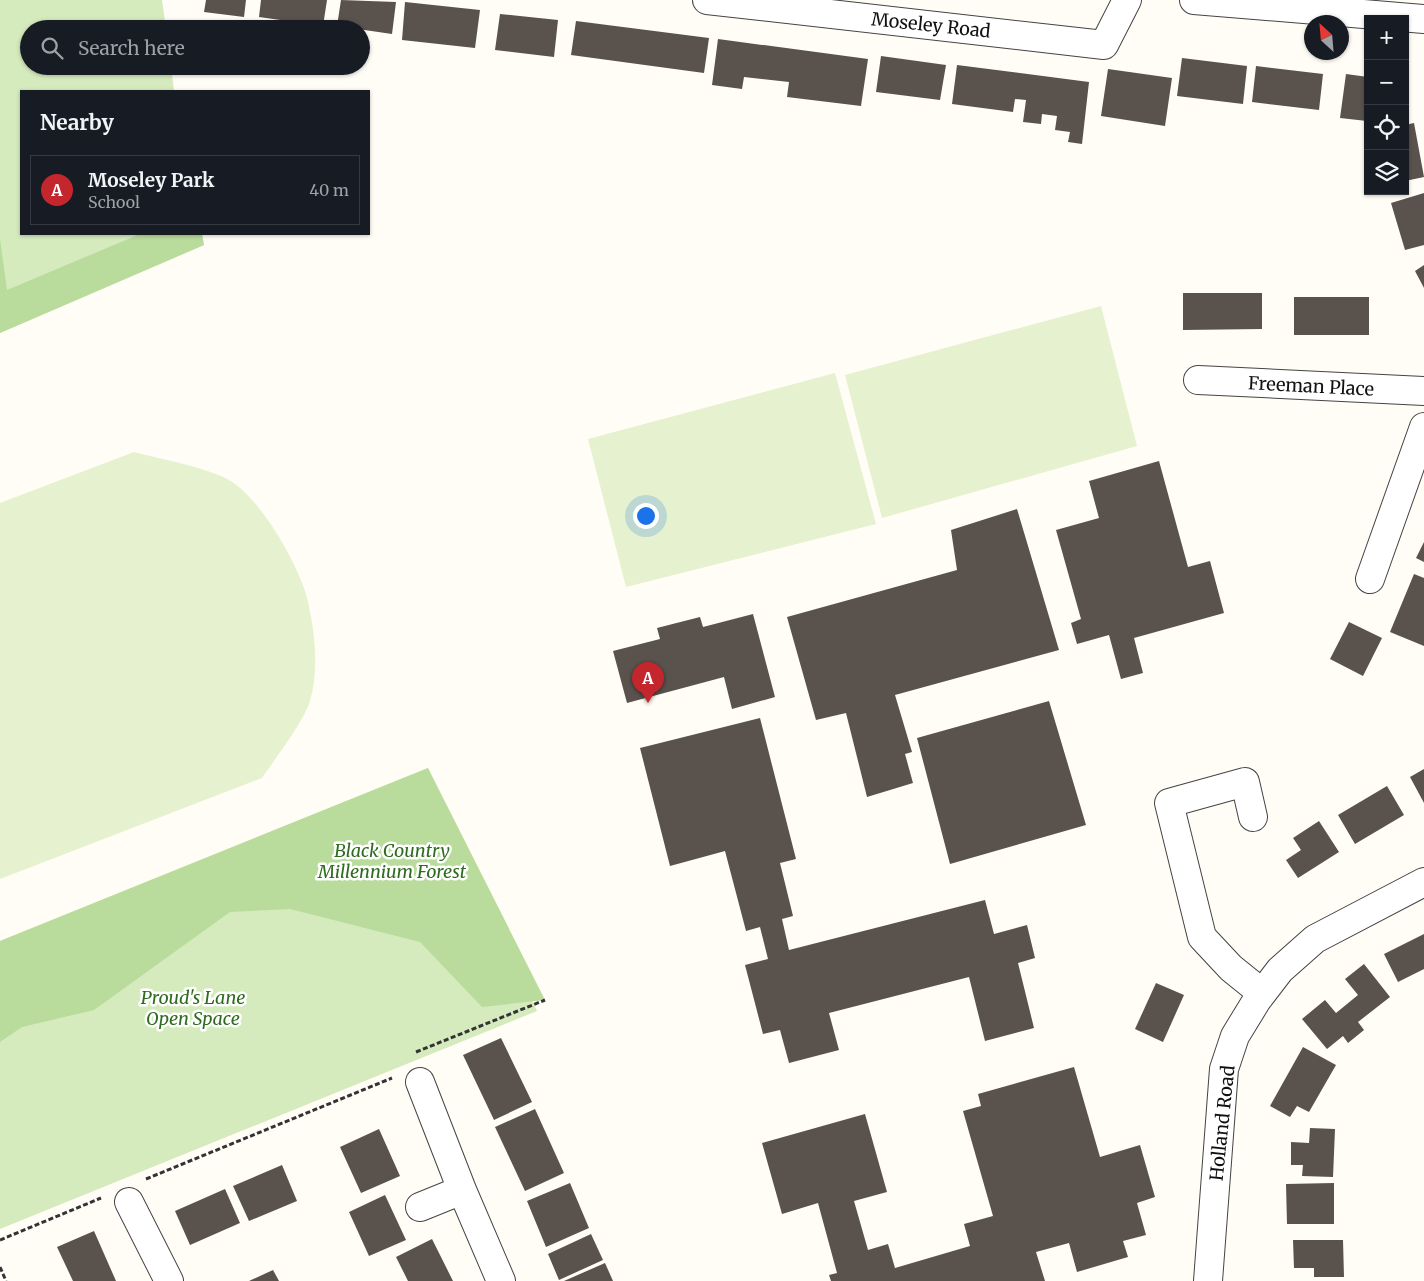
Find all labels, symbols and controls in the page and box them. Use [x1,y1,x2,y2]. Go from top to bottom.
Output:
street label: Moseley Road [870,7,992,43]
north arrow [1304,15,1349,60]
map controls [1364,15,1409,195]
button: + [1364,15,1409,60]
search box [20,20,370,75]
icon: search [38,34,66,62]
text: Search here [78,36,185,60]
button: − [1364,60,1409,105]
button: locate [1364,105,1409,150]
text: Nearby [40,109,114,136]
button: layers [1364,150,1409,195]
text: Moseley Park [88,168,214,192]
text: A [51,180,63,200]
text: 40 m [309,180,349,200]
text: School [88,192,140,212]
street label: Freeman Place [1247,371,1375,401]
your location [633,503,659,529]
pin: A [632,662,664,703]
park label: Black Country Millennium Forest [317,839,467,883]
park label: Proud's Lane Open Space [141,986,245,1030]
street label: Holland Road [1204,1064,1240,1182]

